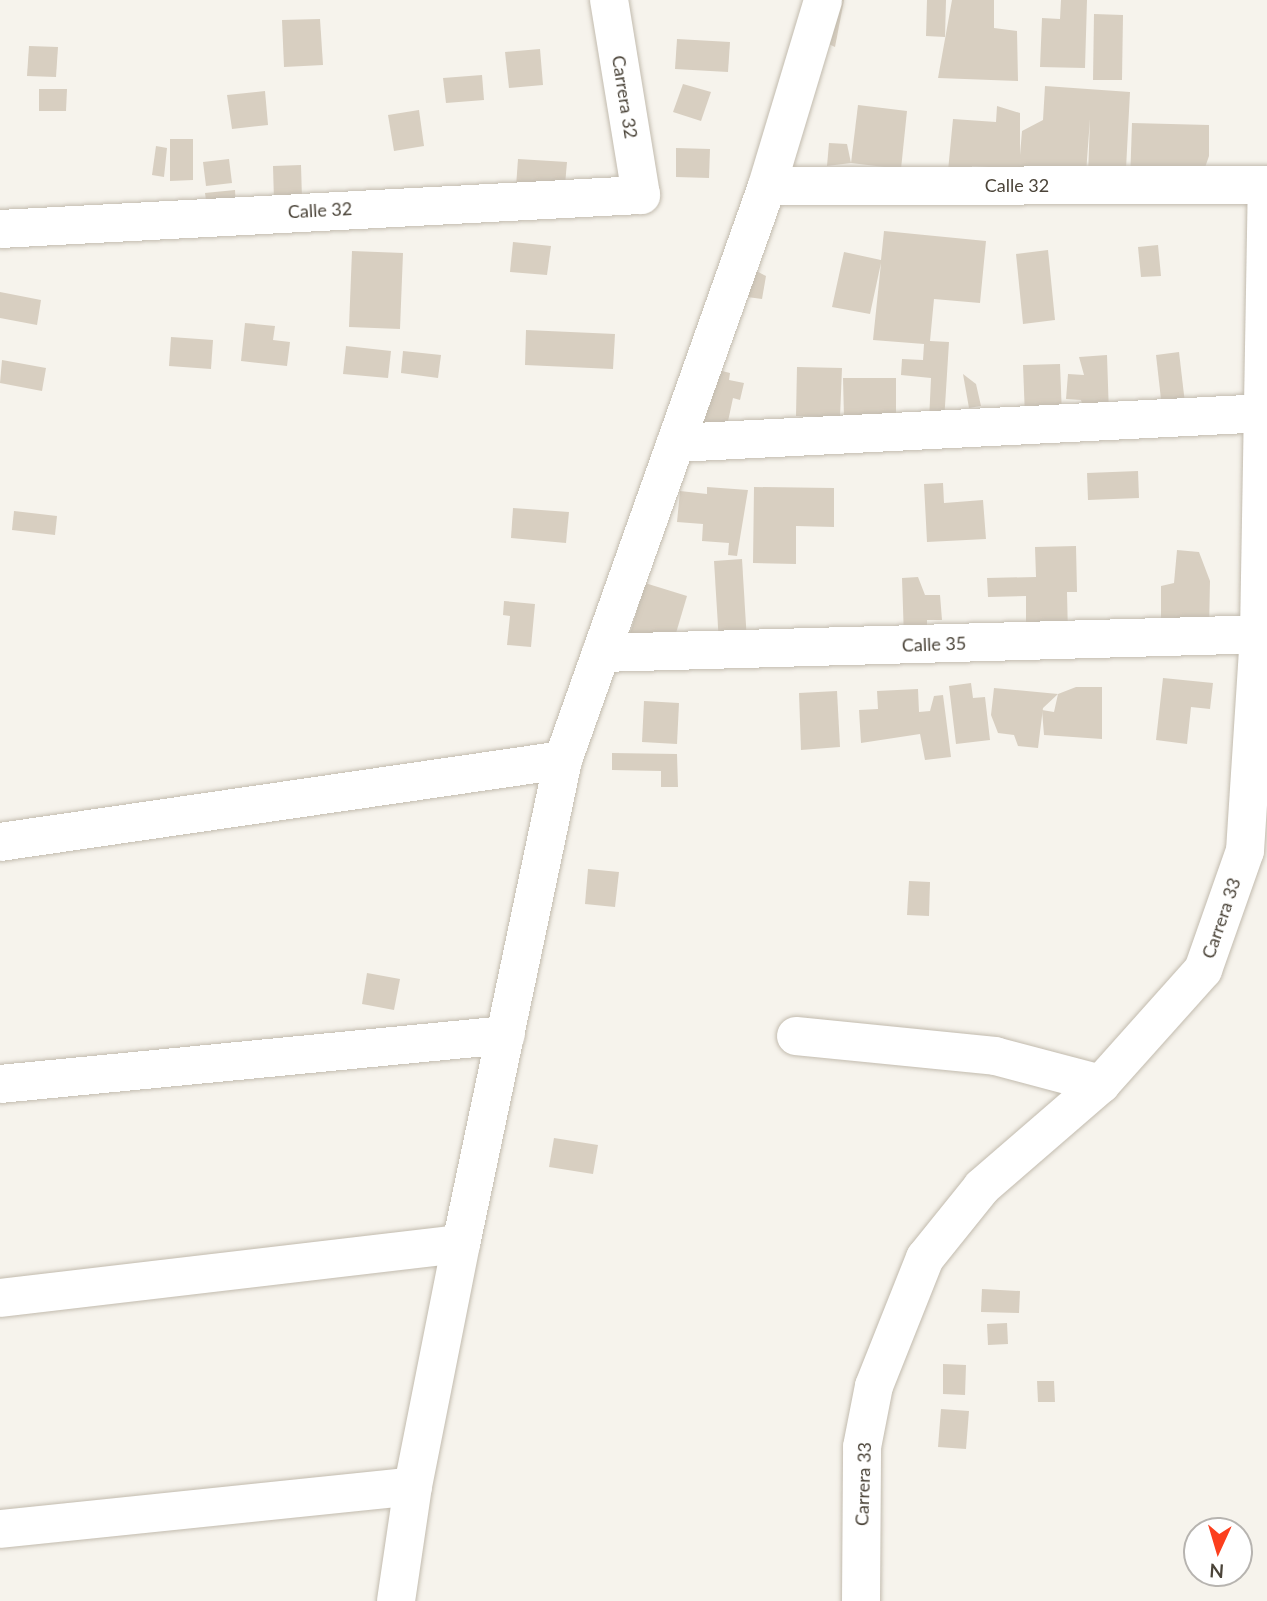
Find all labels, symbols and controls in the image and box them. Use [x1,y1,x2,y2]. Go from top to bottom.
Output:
street label: Carrera 32 [608,54,642,140]
street label: Calle 32 [985,174,1049,196]
street label: Calle 32 [287,198,353,222]
street label: Calle 35 [901,632,967,656]
street label: Carrera 33 [1197,875,1245,961]
street label: Carrera 33 [851,1442,875,1526]
north arrow [1183,1517,1253,1587]
text: N [1209,1559,1225,1583]

